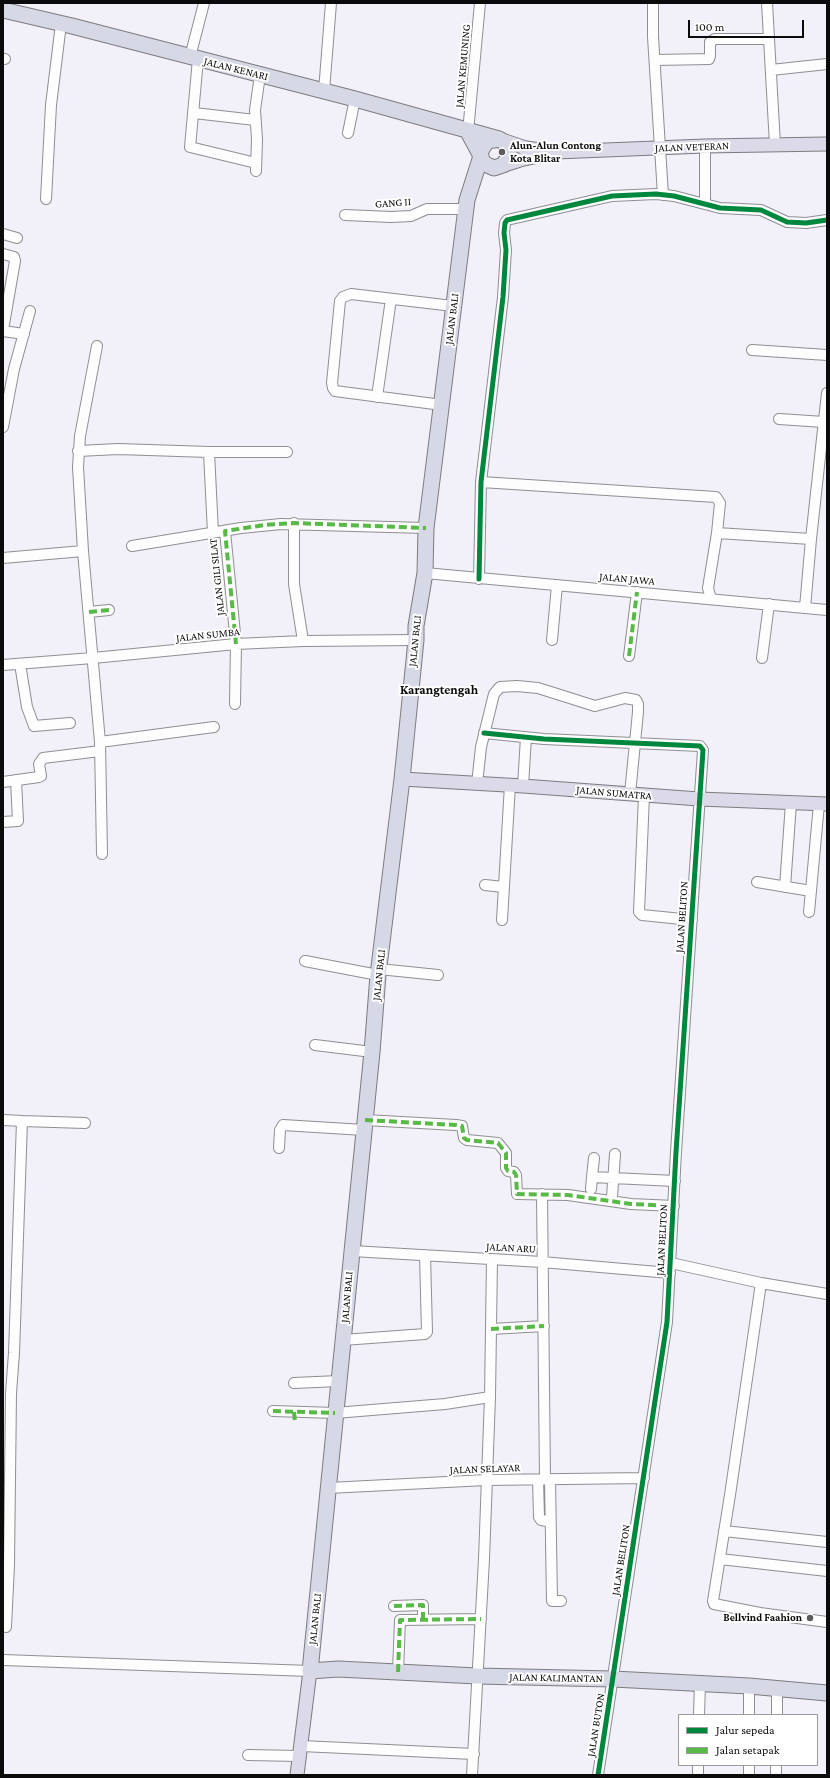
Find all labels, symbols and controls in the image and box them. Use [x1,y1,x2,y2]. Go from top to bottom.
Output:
scale bar [690,12,806,38]
text: 100 m [695,20,724,34]
street label: JALAN KEMUNING [453,24,473,108]
street label: JALAN KENARI [203,55,269,83]
place label: Alun-Alun Contong Kota Blitar [510,139,601,165]
street label: JALAN VETERAN [655,139,729,155]
marker: Alun-Alun Contong Kota Blitar [497,147,507,157]
street label: GANG II [375,195,411,211]
street label: JALAN BALI [442,293,462,345]
street label: JALAN GILI SILAT [206,538,228,616]
street label: JALAN JAWA [599,570,655,588]
street label: JALAN BALI [406,615,424,667]
street label: JALAN SUMBA [175,625,241,645]
district label: Karangtengah [400,682,478,698]
street label: JALAN SUMATRA [576,783,652,803]
street label: JALAN BELITON [673,881,691,953]
street label: JALAN BALI [370,949,388,1001]
street label: JALAN BELITON [654,1204,670,1276]
street label: JALAN ARU [486,1240,536,1256]
street label: JALAN BALI [338,1271,356,1323]
street label: JALAN SELAYAR [449,1461,521,1477]
street label: JALAN BELITON [609,1523,633,1597]
street label: JALAN BALI [306,1593,324,1645]
place label: Bellvind Faahion [723,1611,802,1625]
marker: Bellvind Faahion [805,1613,815,1623]
street label: JALAN KALIMANTAN [509,1671,603,1685]
street label: JALAN BUTON [584,1692,608,1758]
legend [678,1714,818,1766]
text: Jalur sepeda [716,1723,775,1737]
text: Jalan setapak [716,1743,780,1757]

